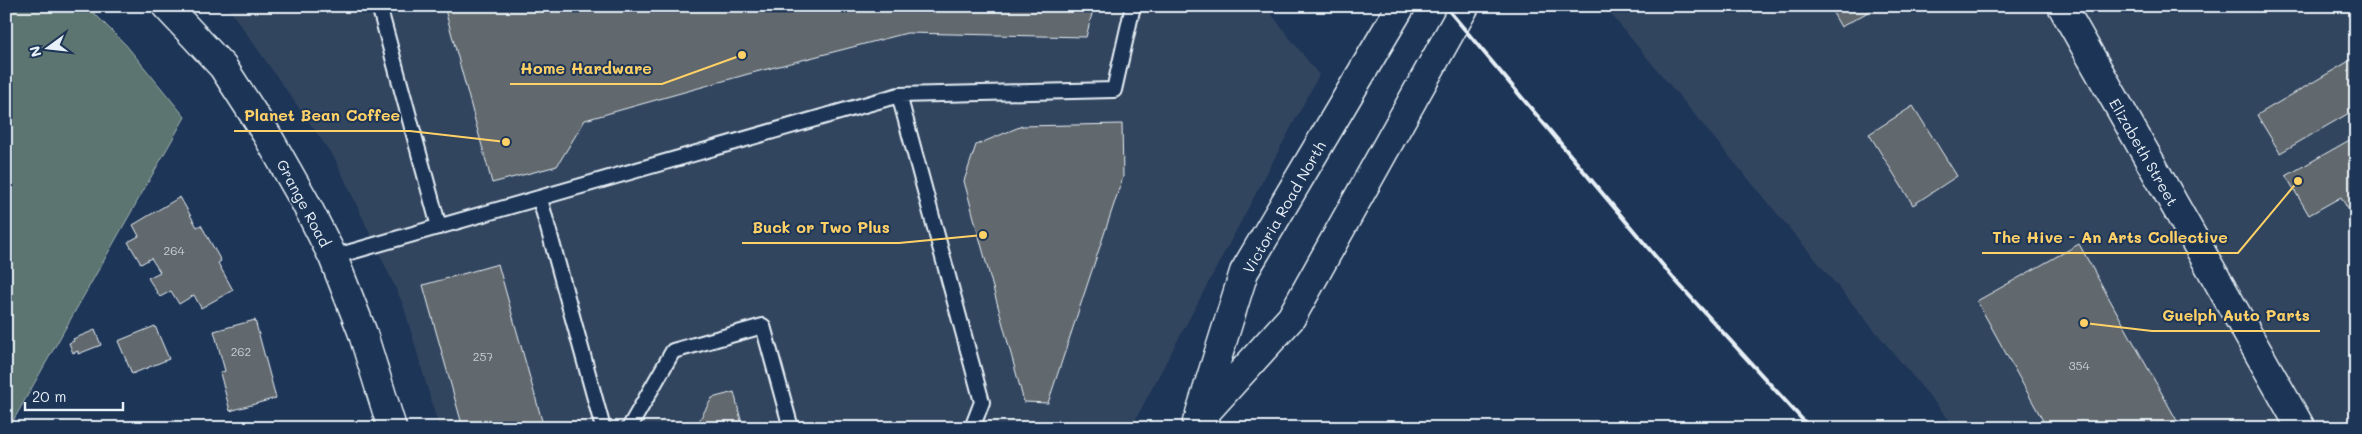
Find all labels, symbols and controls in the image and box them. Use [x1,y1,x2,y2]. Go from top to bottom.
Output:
north arrow [22,22,72,72]
text: N [24,44,46,59]
callout: Home Hardware [510,53,662,84]
text: Home Hardware [520,57,652,78]
street label: Elizabeth Street [2105,95,2183,209]
callout: Planet Bean Coffee [234,100,410,131]
text: Planet Bean Coffee [244,104,400,125]
street label: Victoria Road North [1238,137,1330,277]
street label: Grange Road [273,156,335,250]
callout: Buck or Two Plus [742,212,899,243]
text: Buck or Two Plus [752,216,890,237]
callout: The Hive - An Arts Collective [1982,222,2238,253]
text: The Hive - An Arts Collective [1992,226,2228,247]
house number: 264 [164,242,184,258]
callout: Guelph Auto Parts [2152,300,2320,331]
text: Guelph Auto Parts [2162,304,2310,325]
house number: 262 [231,343,251,359]
house number: 257 [473,348,494,364]
house number: 354 [2068,357,2090,373]
scale bar [25,379,122,411]
text: 20 m [32,386,66,406]

